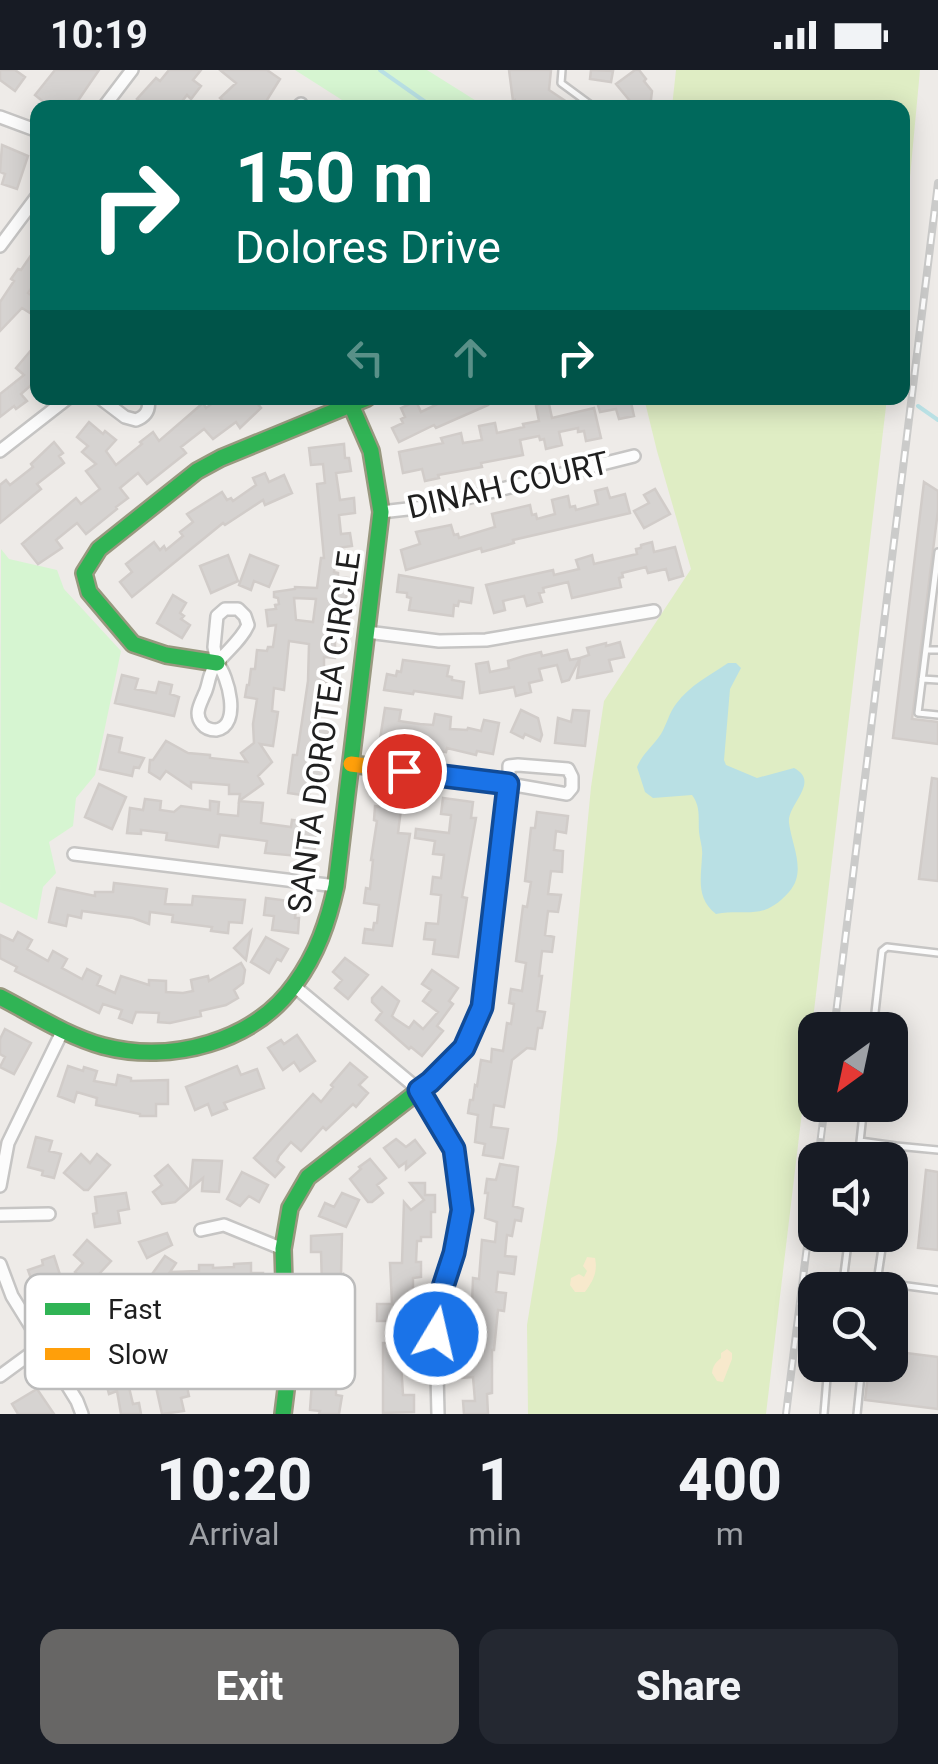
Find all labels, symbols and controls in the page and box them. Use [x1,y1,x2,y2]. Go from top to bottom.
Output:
text: 10:19 [50,13,148,57]
text: 150 m [235,137,434,219]
icon: right [70,140,200,270]
text: Dolores Drive [235,221,501,274]
icon: left [338,330,393,385]
icon: ahead [443,330,498,385]
icon: right [548,330,603,385]
street label: DINAH COURT [404,443,612,527]
street label: SANTA DOROTEA CIRCLE [280,549,368,915]
pin [362,729,447,814]
icon: arrive [377,744,432,799]
north arrow [798,1012,908,1122]
map controls [798,1012,908,1382]
button: sound [798,1142,908,1252]
button: search [798,1272,908,1382]
legend [25,1274,355,1389]
position arrow [384,1282,488,1386]
text: Fast [108,1293,162,1326]
text: Slow [108,1338,168,1371]
text: 10:20 [156,1444,312,1515]
text: 1 [478,1444,512,1515]
text: 400 [678,1444,782,1515]
text: Arrival [189,1515,280,1553]
text: min [468,1515,522,1553]
text: m [716,1515,744,1553]
button: Exit [40,1629,459,1744]
button: Share [479,1629,898,1744]

